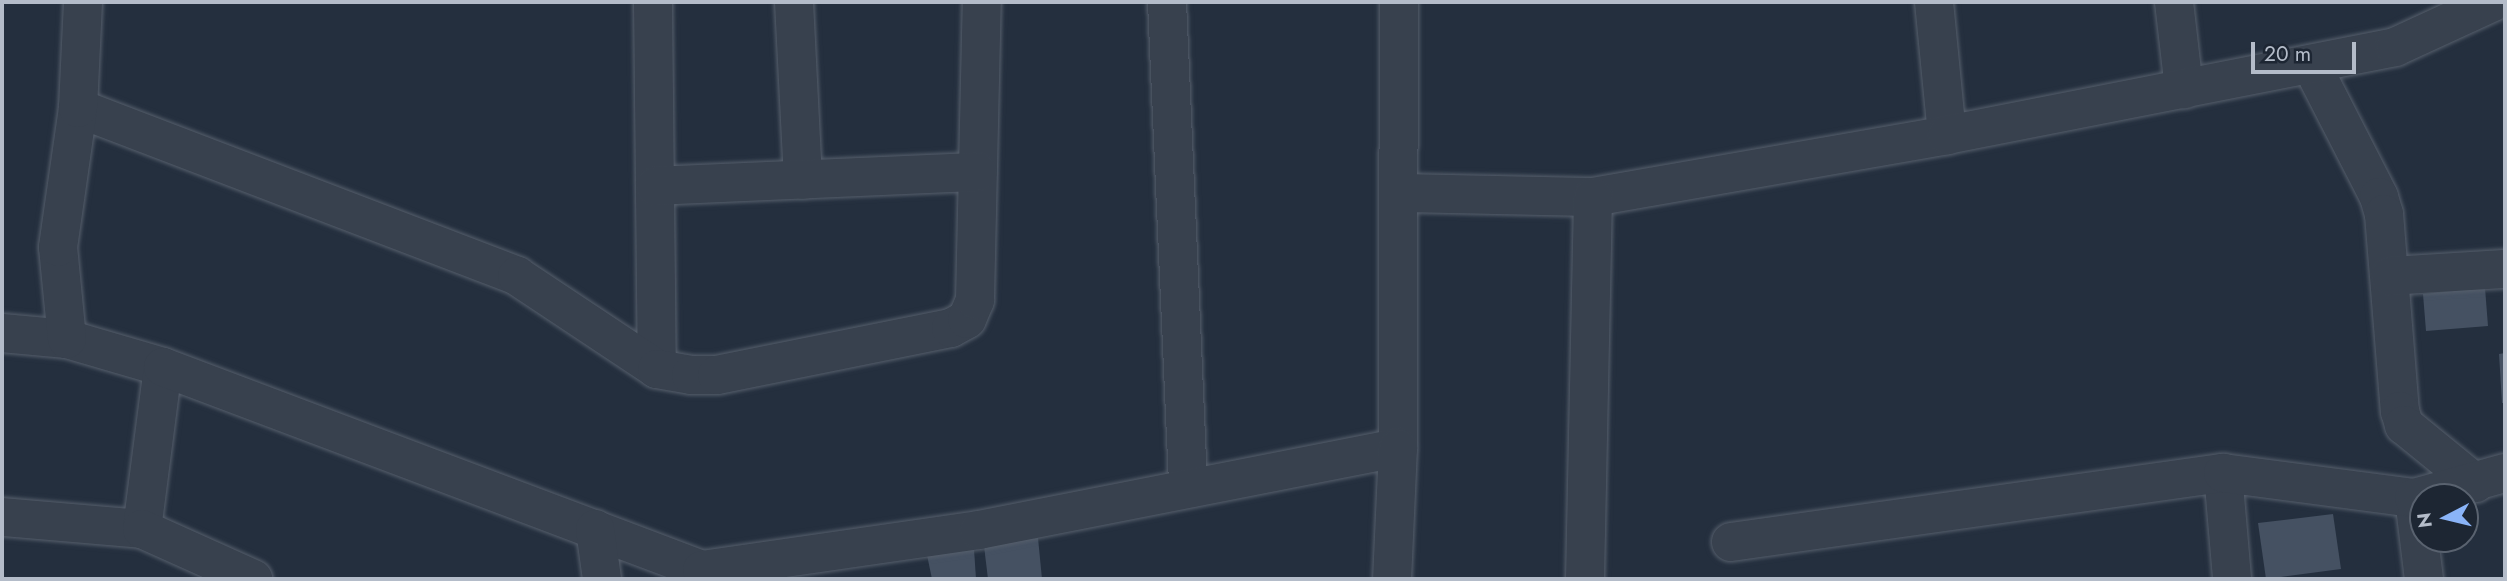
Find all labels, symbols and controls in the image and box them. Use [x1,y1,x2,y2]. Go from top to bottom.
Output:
scale bar [2255,28,2360,72]
text: 20 m [2264,39,2311,69]
north arrow [2409,483,2479,553]
text: N [2410,511,2439,530]

